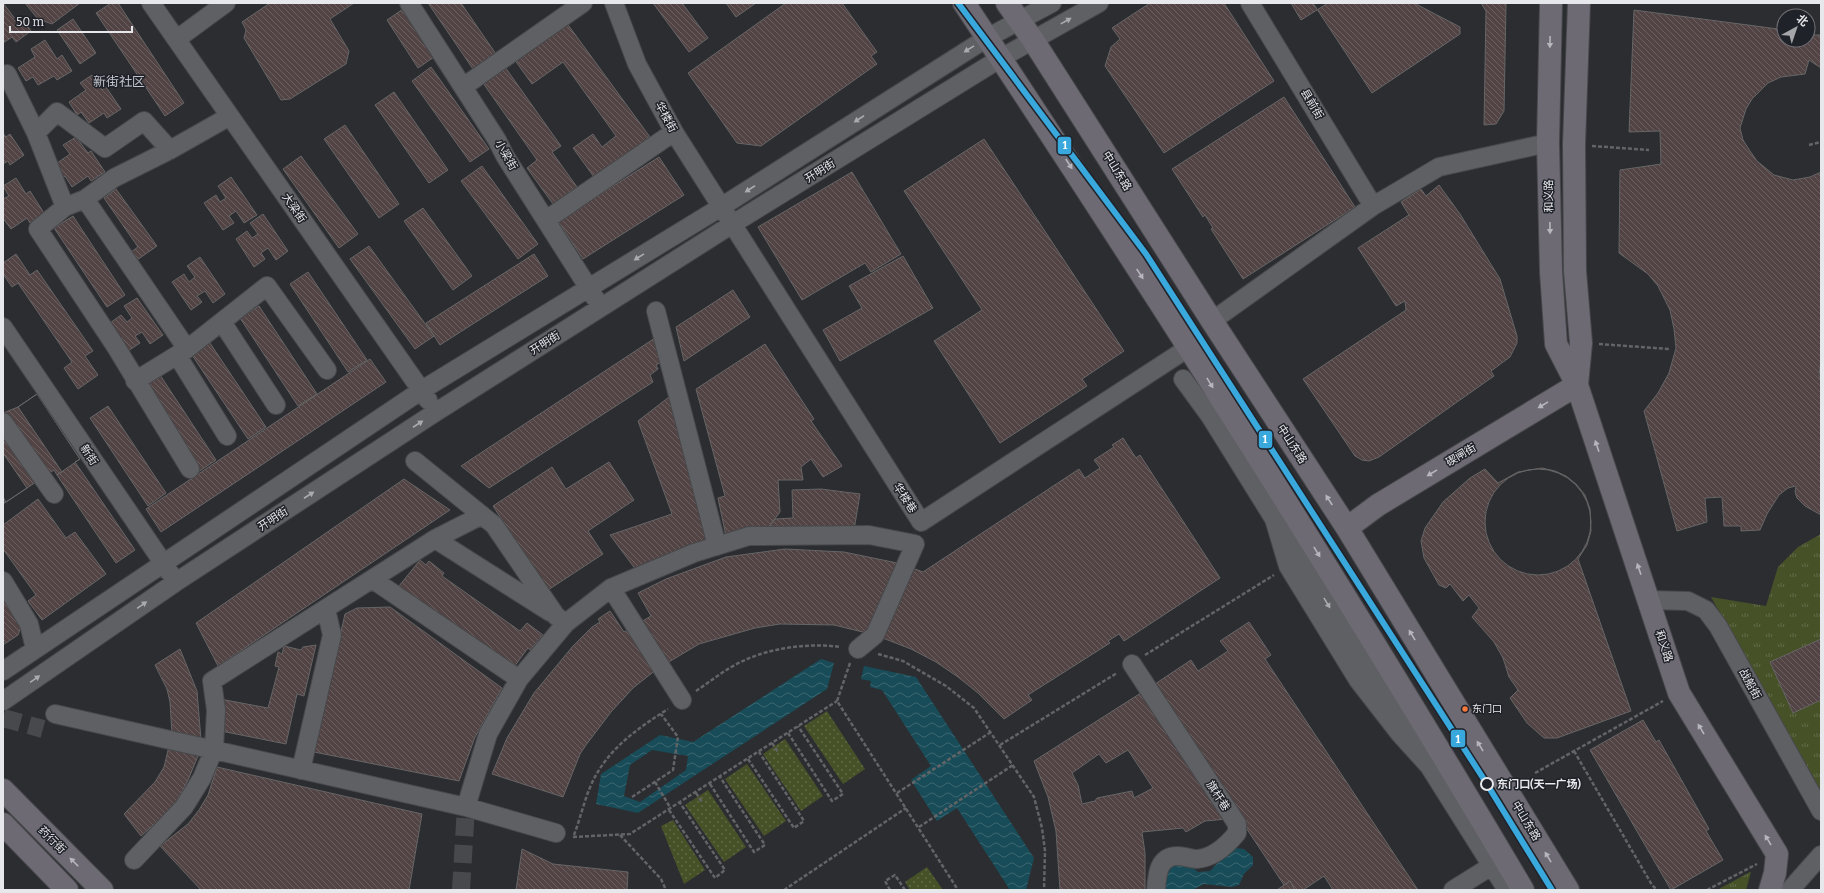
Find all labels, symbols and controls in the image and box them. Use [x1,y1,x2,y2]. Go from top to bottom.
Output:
scale bar [10,8,132,34]
north arrow [1776,8,1816,48]
text: 北 [1794,12,1810,29]
text: 50 m [16,15,45,29]
one-way arrow [1060,18,1072,24]
one-way arrow [1547,36,1554,48]
one-way arrow [964,45,974,53]
district label: 新街社区 [93,74,145,89]
street label: 县前街 [1298,87,1326,121]
street label: 华楼街 [652,99,680,135]
one-way arrow [853,115,865,122]
line badge: 1 [1057,136,1072,155]
street label: 小梁街 [492,137,520,173]
text: 1 [1063,139,1068,152]
street label: 中山东路 [1100,149,1134,193]
street label: 开明街 [803,157,837,185]
one-way arrow [1066,159,1073,170]
street label: 和义路 [1542,179,1556,213]
one-way arrow [744,185,756,192]
street label: 大梁街 [279,191,309,225]
one-way arrow [1547,222,1553,235]
one-way arrow [633,254,645,261]
one-way arrow [1136,268,1144,279]
street label: 开明街 [528,329,562,357]
one-way arrow [1207,377,1214,389]
one-way arrow [1538,401,1548,409]
one-way arrow [413,420,423,428]
street label: 中山东路 [1275,422,1309,466]
line badge: 1 [1258,430,1273,449]
text: 1 [1263,433,1268,446]
one-way arrow [1594,440,1600,452]
street label: 碶闸街 [1444,441,1478,469]
street label: 新街 [77,442,101,468]
one-way arrow [1426,469,1438,476]
street label: 华楼巷 [891,481,919,515]
one-way arrow [304,491,314,499]
one-way arrow [1325,495,1333,506]
street label: 开明街 [256,505,290,533]
one-way arrow [1313,546,1320,558]
one-way arrow [1635,563,1641,575]
one-way arrow [1324,597,1331,609]
one-way arrow [137,601,147,609]
street label: 和义路 [1653,628,1675,664]
one-way arrow [1409,629,1416,641]
street label: 战船街 [1736,666,1764,702]
one-way arrow [30,675,40,683]
place label: 东门口 [1472,703,1502,715]
marker: 东门口 [1460,704,1470,714]
one-way arrow [1697,723,1704,735]
line badge: 1 [1450,729,1466,748]
text: 1 [1456,733,1461,746]
one-way arrow [1476,741,1484,751]
marker: 东门口(天一广场) [1480,777,1494,791]
place label: 东门口(天一广场) [1497,778,1581,791]
street label: 旗杆巷 [1204,779,1232,813]
street label: 中山东路 [1509,799,1543,843]
street label: 药行街 [36,824,68,856]
one-way arrow [1764,835,1772,845]
one-way arrow [1544,851,1551,863]
one-way arrow [69,857,79,867]

